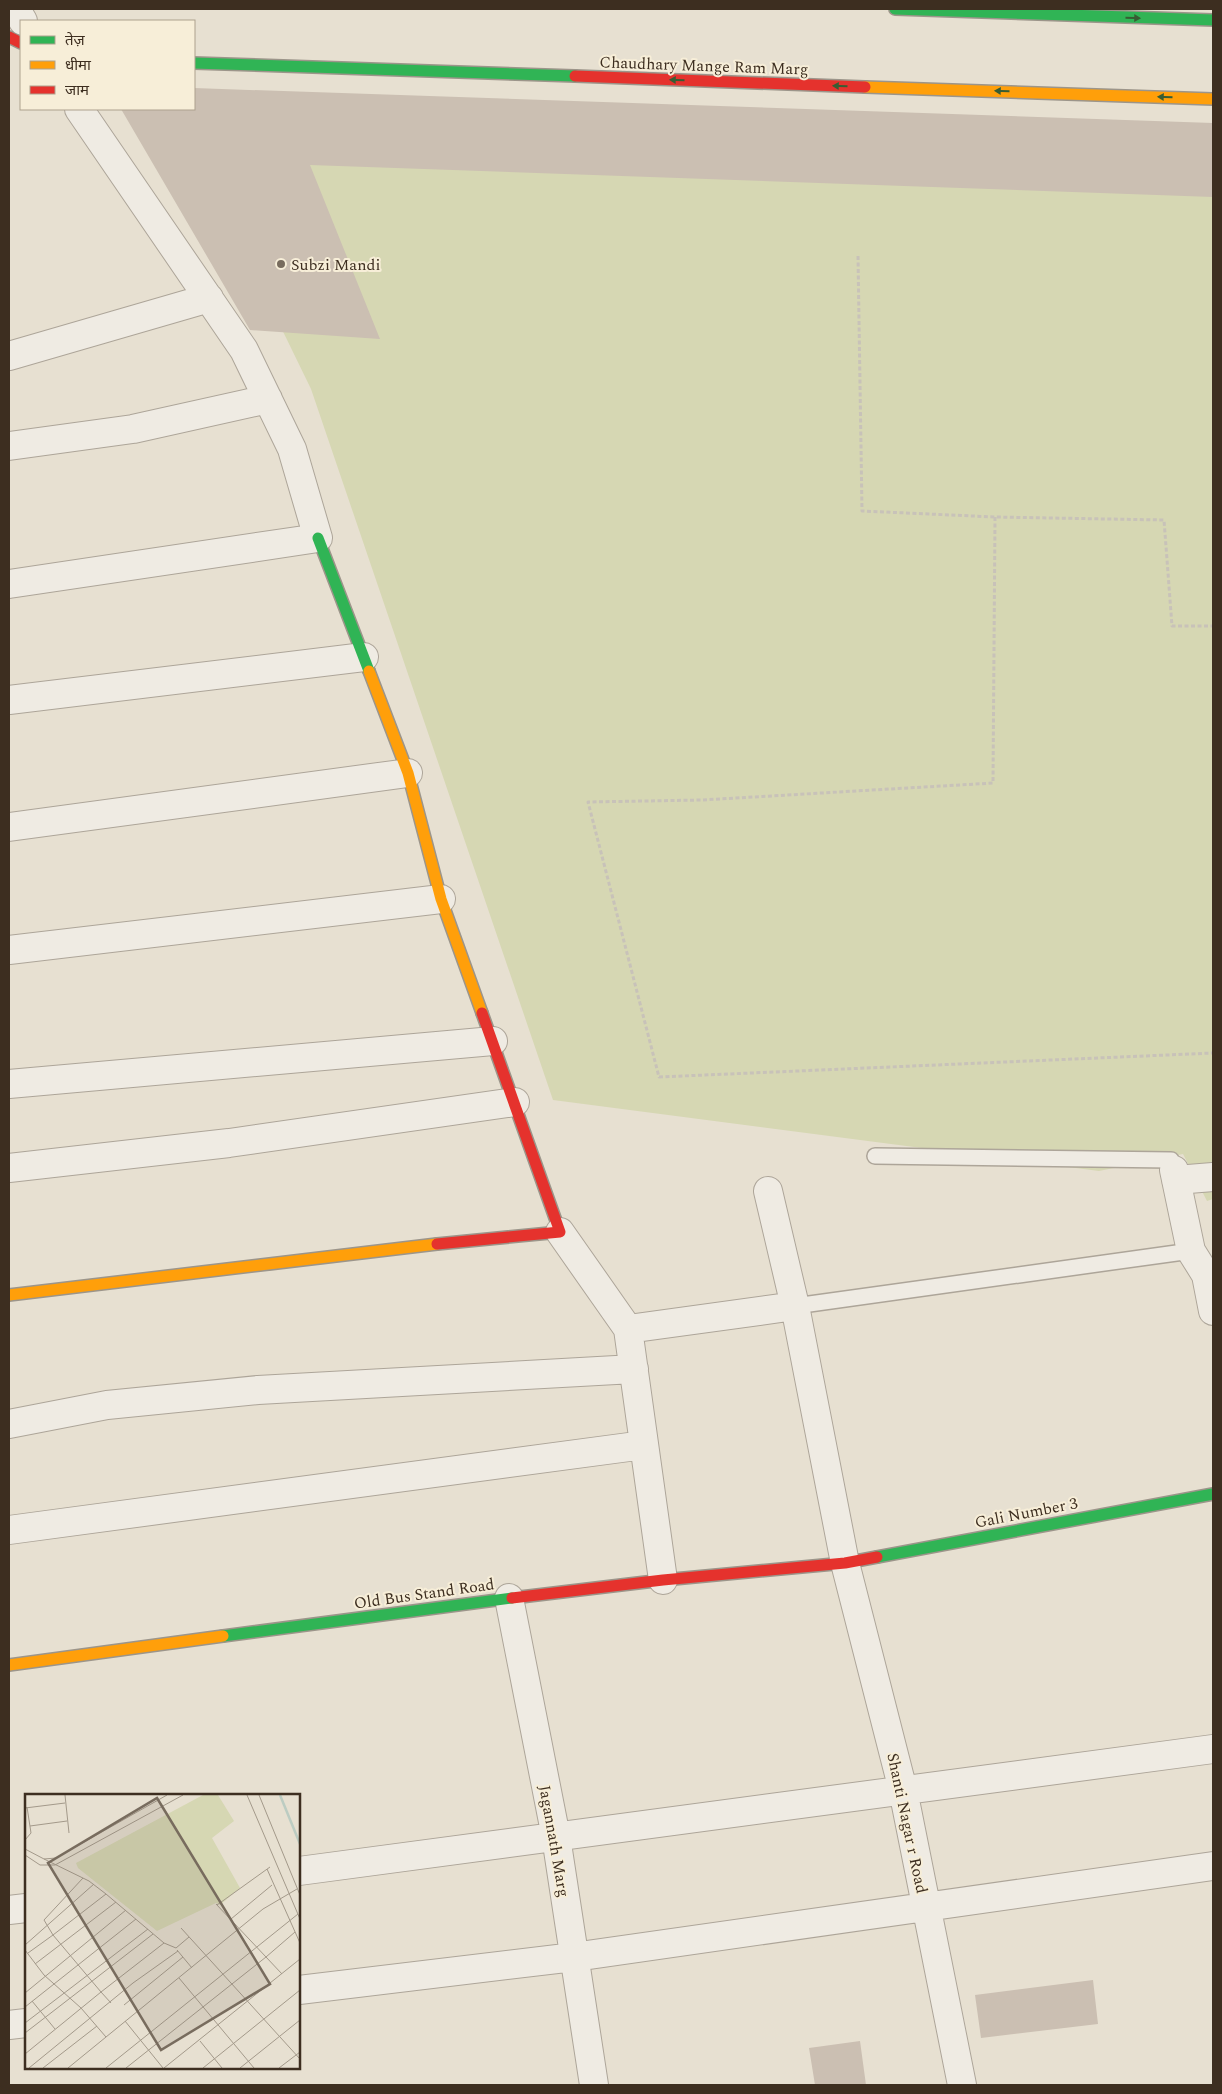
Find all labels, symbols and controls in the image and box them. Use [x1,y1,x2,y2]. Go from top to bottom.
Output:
one-way arrow [1125,14,1141,22]
legend [20,20,195,110]
text: तेज़ [65,29,86,52]
street label: Chaudhary Mange Ram Marg [599,50,809,82]
text: धीमा [65,54,92,77]
one-way arrow [669,76,685,84]
text: जाम [65,79,90,102]
one-way arrow [831,81,847,89]
one-way arrow [994,87,1010,95]
one-way arrow [1156,93,1172,101]
place label: Subzi Mandi [291,253,380,277]
marker: Subzi Mandi [275,258,287,270]
street label: Gali Number 3 [973,1491,1080,1535]
street label: Old Bus Stand Road [352,1572,496,1616]
street label: Shanti Nagar r Road [880,1751,934,1896]
street label: Jagannath Marg [532,1783,576,1899]
inset map [25,1794,300,2069]

